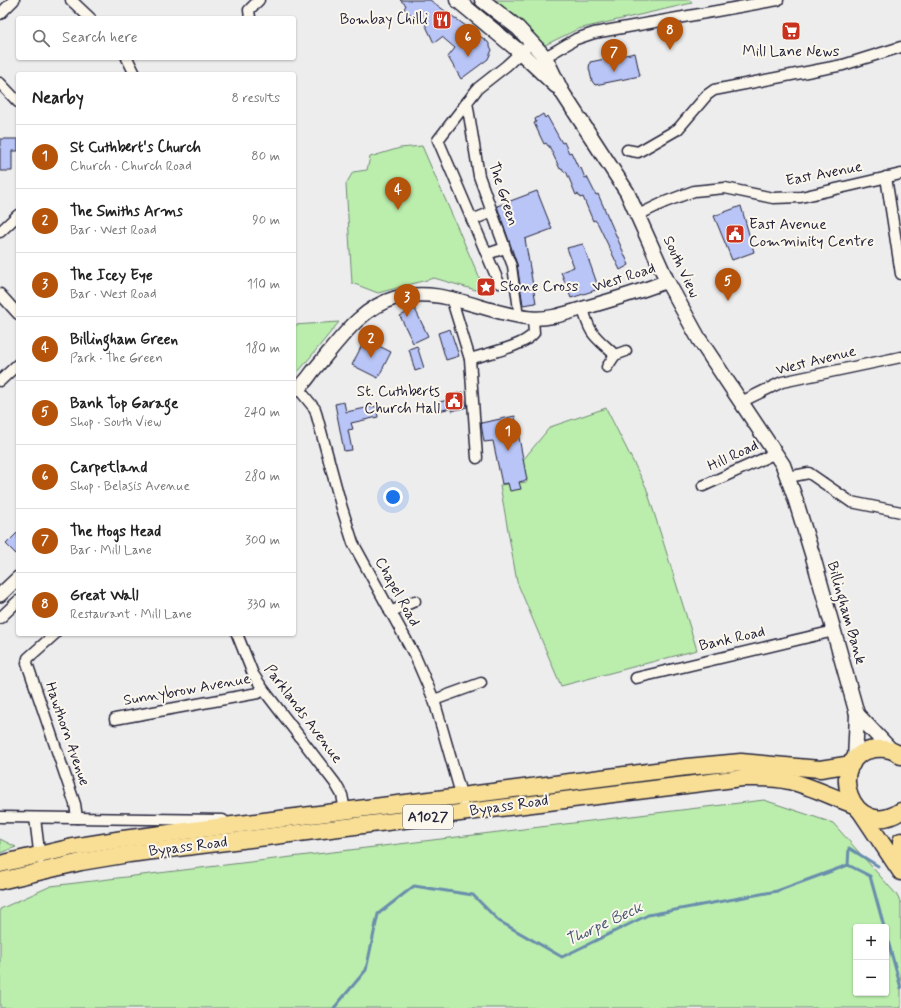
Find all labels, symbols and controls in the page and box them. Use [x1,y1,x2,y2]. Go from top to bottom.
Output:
restaurant icon: Bombay Chilli [431,9,453,31]
place label: Bombay Chilli [340,10,428,30]
search box [16,16,296,60]
pin: 8 [657,17,683,50]
supermarket icon: Mill Lane News [780,20,802,42]
pin: 6 [455,24,481,57]
icon: search [30,27,52,49]
text: Search here [62,28,138,48]
pin: 7 [601,39,627,72]
place label: Mill Lane News [743,42,840,62]
text: Nearby [32,87,84,109]
text: 8 results [232,90,280,107]
text: St Cuthbert's Church [70,138,201,158]
text: 1 [42,148,48,165]
text: 80 m [251,148,280,165]
street label: East Avenue [784,157,864,191]
text: Church · Church Road [70,158,192,175]
street label: The Green [483,160,523,228]
pin: 4 [385,177,411,210]
text: The Smiths Arms [70,202,183,222]
text: 2 [42,212,48,229]
text: 90 m [252,212,280,229]
place label: East Avenue Comminity Centre [749,215,874,252]
text: Bar · West Road [70,222,156,239]
public building icon: East Avenue Comminity Centre [724,223,746,245]
street label: South View [658,233,704,301]
street label: West Road [590,258,658,298]
text: The Icey Eye [70,266,153,286]
pin: 5 [715,268,741,301]
text: 3 [42,276,48,293]
text: 110 m [247,276,280,293]
place icon: Stone Cross [475,276,497,298]
place label: Stone Cross [500,277,579,297]
pin: 3 [394,284,420,317]
text: Bar · West Road [70,286,156,303]
pin: 2 [358,325,384,358]
text: Billingham Green [70,330,178,350]
text: 4 [41,340,49,357]
text: 180 m [245,340,280,357]
street label: West Avenue [774,341,858,381]
text: Park · The Green [70,350,163,367]
place label: St. Cuthberts Church Hall [357,382,440,419]
public building icon: St. Cuthberts Church Hall [443,390,465,412]
text: Bank Top Garage [70,394,178,414]
text: 5 [41,404,49,421]
text: 240 m [244,404,280,421]
text: Shop · South View [70,414,161,431]
pin: 1 [495,418,521,451]
street label: Hill Road [704,436,762,476]
text: Carpetland [70,458,147,478]
text: 6 [42,468,48,485]
text: 280 m [245,468,280,485]
text: Shop · Belasis Avenue [70,478,190,495]
your location [383,487,403,507]
text: The Hogs Head [70,522,161,542]
text: 7 [41,532,49,549]
text: 300 m [245,532,280,549]
text: Bar · Mill Lane [70,542,152,559]
street label: Chapel Road [370,554,424,630]
street label: Billingham Bank [821,559,870,667]
text: Great Wall [70,586,138,606]
text: 8 [41,596,49,613]
text: 330 m [247,596,280,613]
text: Restaurant · Mill Lane [70,606,192,623]
street label: Bank Road [697,622,767,656]
street label: Parklands Avenue [259,660,347,768]
street label: Sunnybrow Avenue [122,669,252,711]
street label: Hawthorn Avenue [40,679,94,789]
street label: Bypass Road [468,791,550,821]
road number: A1027 [403,805,453,829]
street label: Bypass Road [147,832,229,862]
water label: Thorpe Beck [562,897,647,951]
map controls [853,924,889,996]
button: + [853,924,889,960]
button: − [853,960,889,996]

